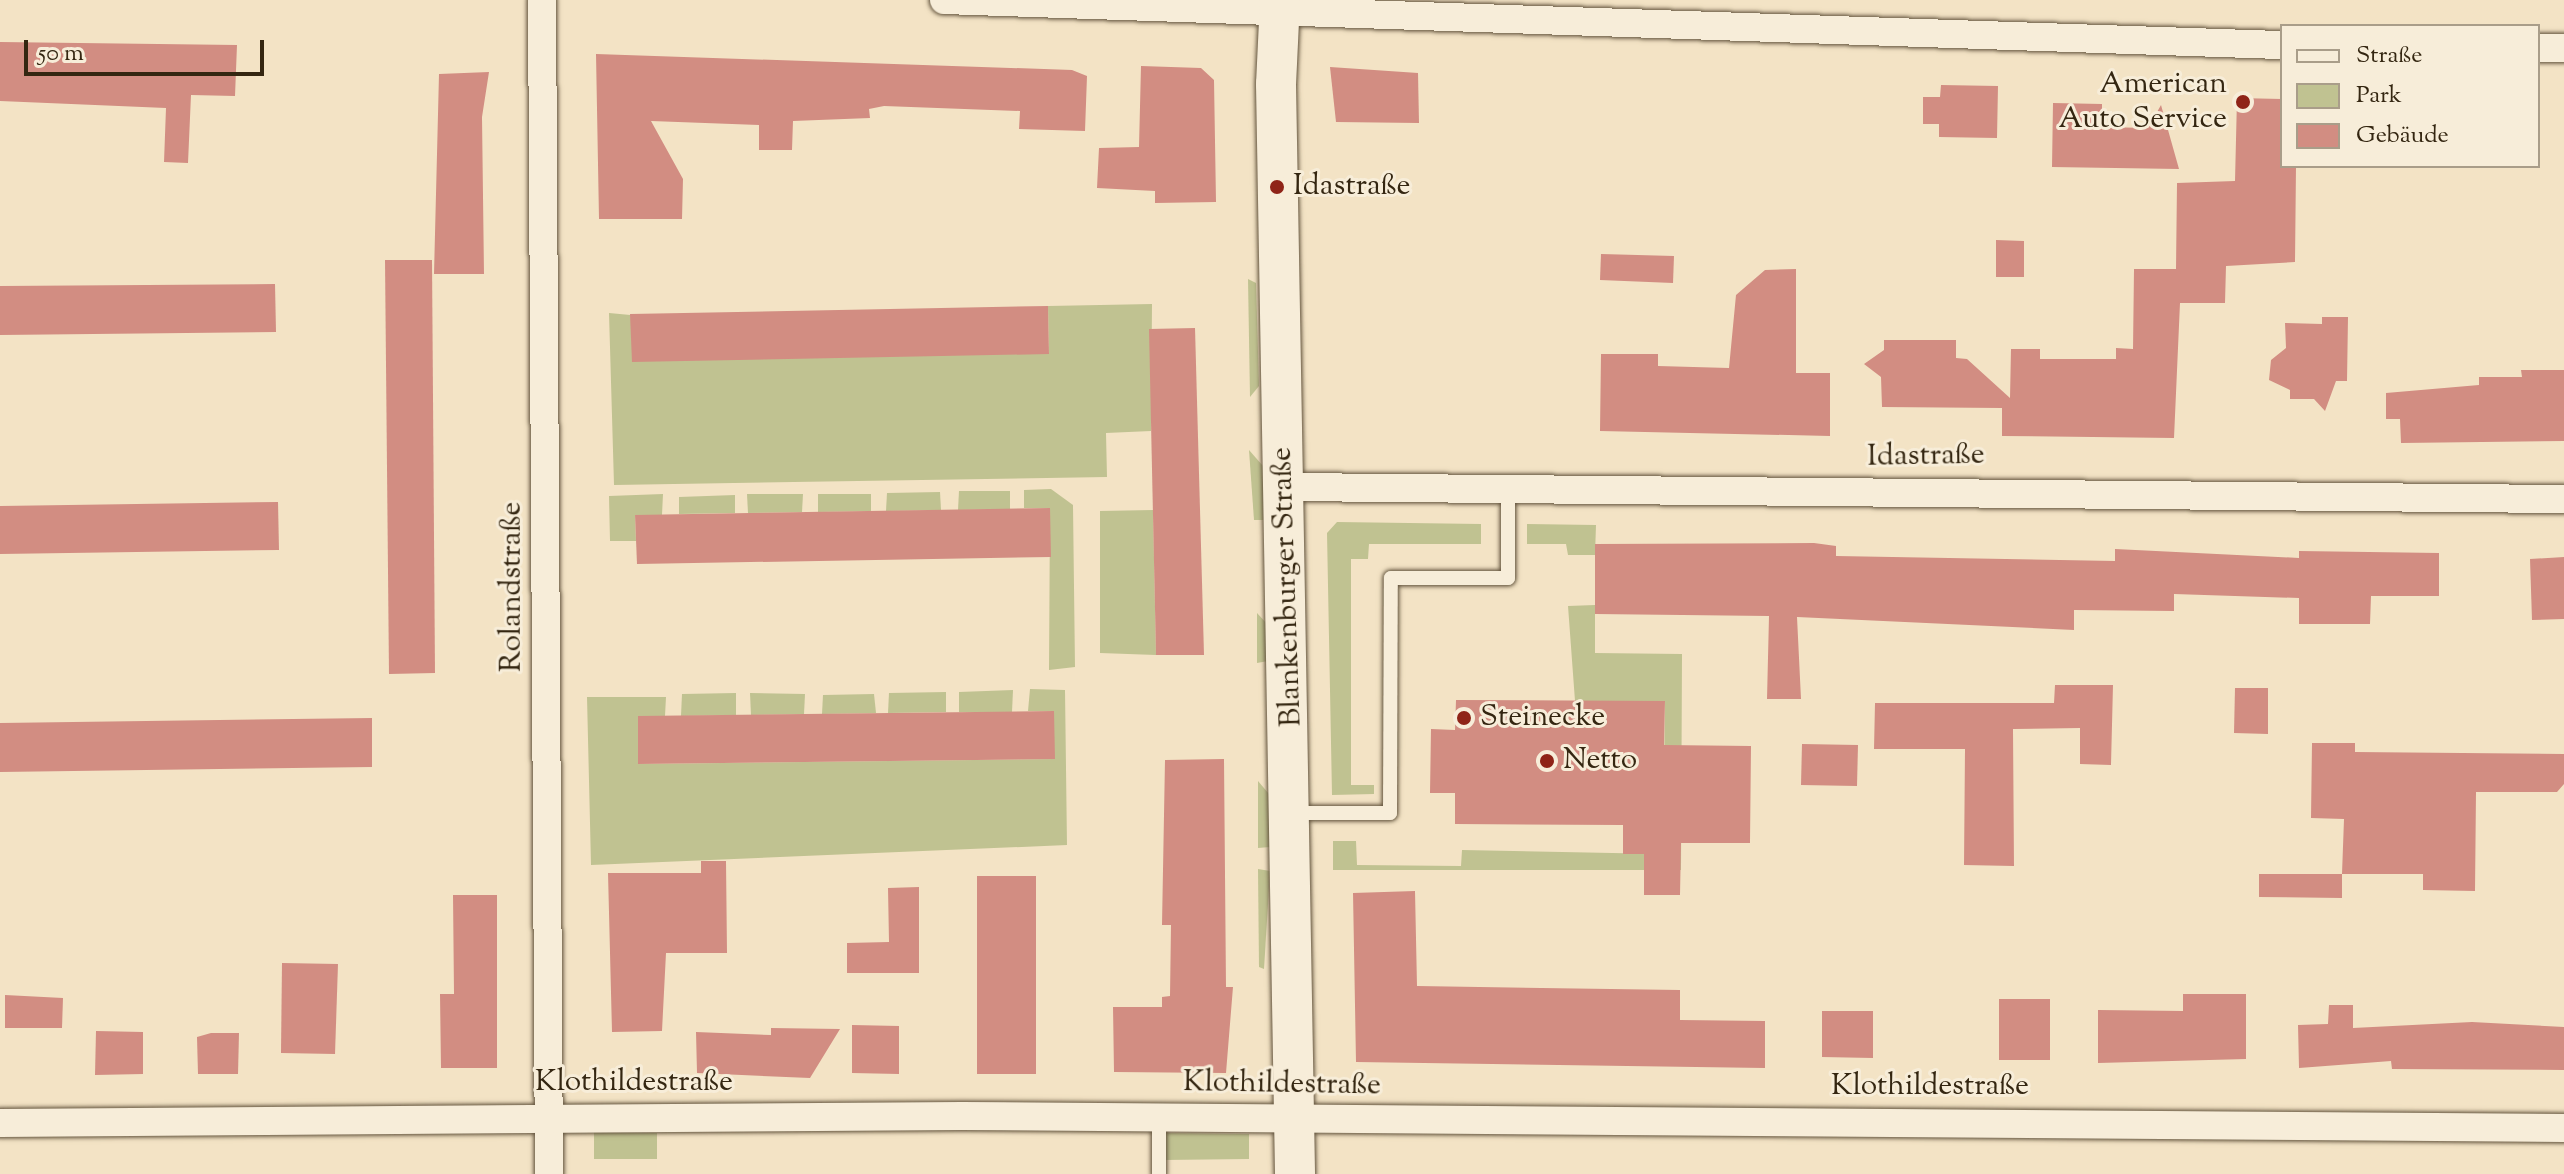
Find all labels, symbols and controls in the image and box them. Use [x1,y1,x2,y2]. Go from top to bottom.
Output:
scale bar [28,24,268,74]
legend [2280,24,2540,168]
text: 50 m [38,37,84,71]
text: Straße [2356,39,2422,73]
place label: American Auto Service [2059,67,2227,138]
text: Park [2356,79,2402,113]
marker: American Auto Service [2234,93,2252,111]
text: Gebäude [2356,119,2449,153]
place label: Idastraße [1293,169,1411,205]
marker: Idastraße [1268,178,1286,196]
street label: Idastraße [1867,438,1985,476]
street label: Blankenburger Straße [1265,446,1311,728]
street label: Rolandstraße [495,502,531,672]
place label: Steinecke [1480,700,1605,736]
marker: Steinecke [1455,709,1473,727]
place label: Netto [1563,743,1637,779]
marker: Netto [1538,752,1556,770]
street label: Klothildestraße [535,1065,733,1101]
street label: Klothildestraße [1183,1065,1381,1105]
street label: Klothildestraße [1831,1069,2029,1105]

